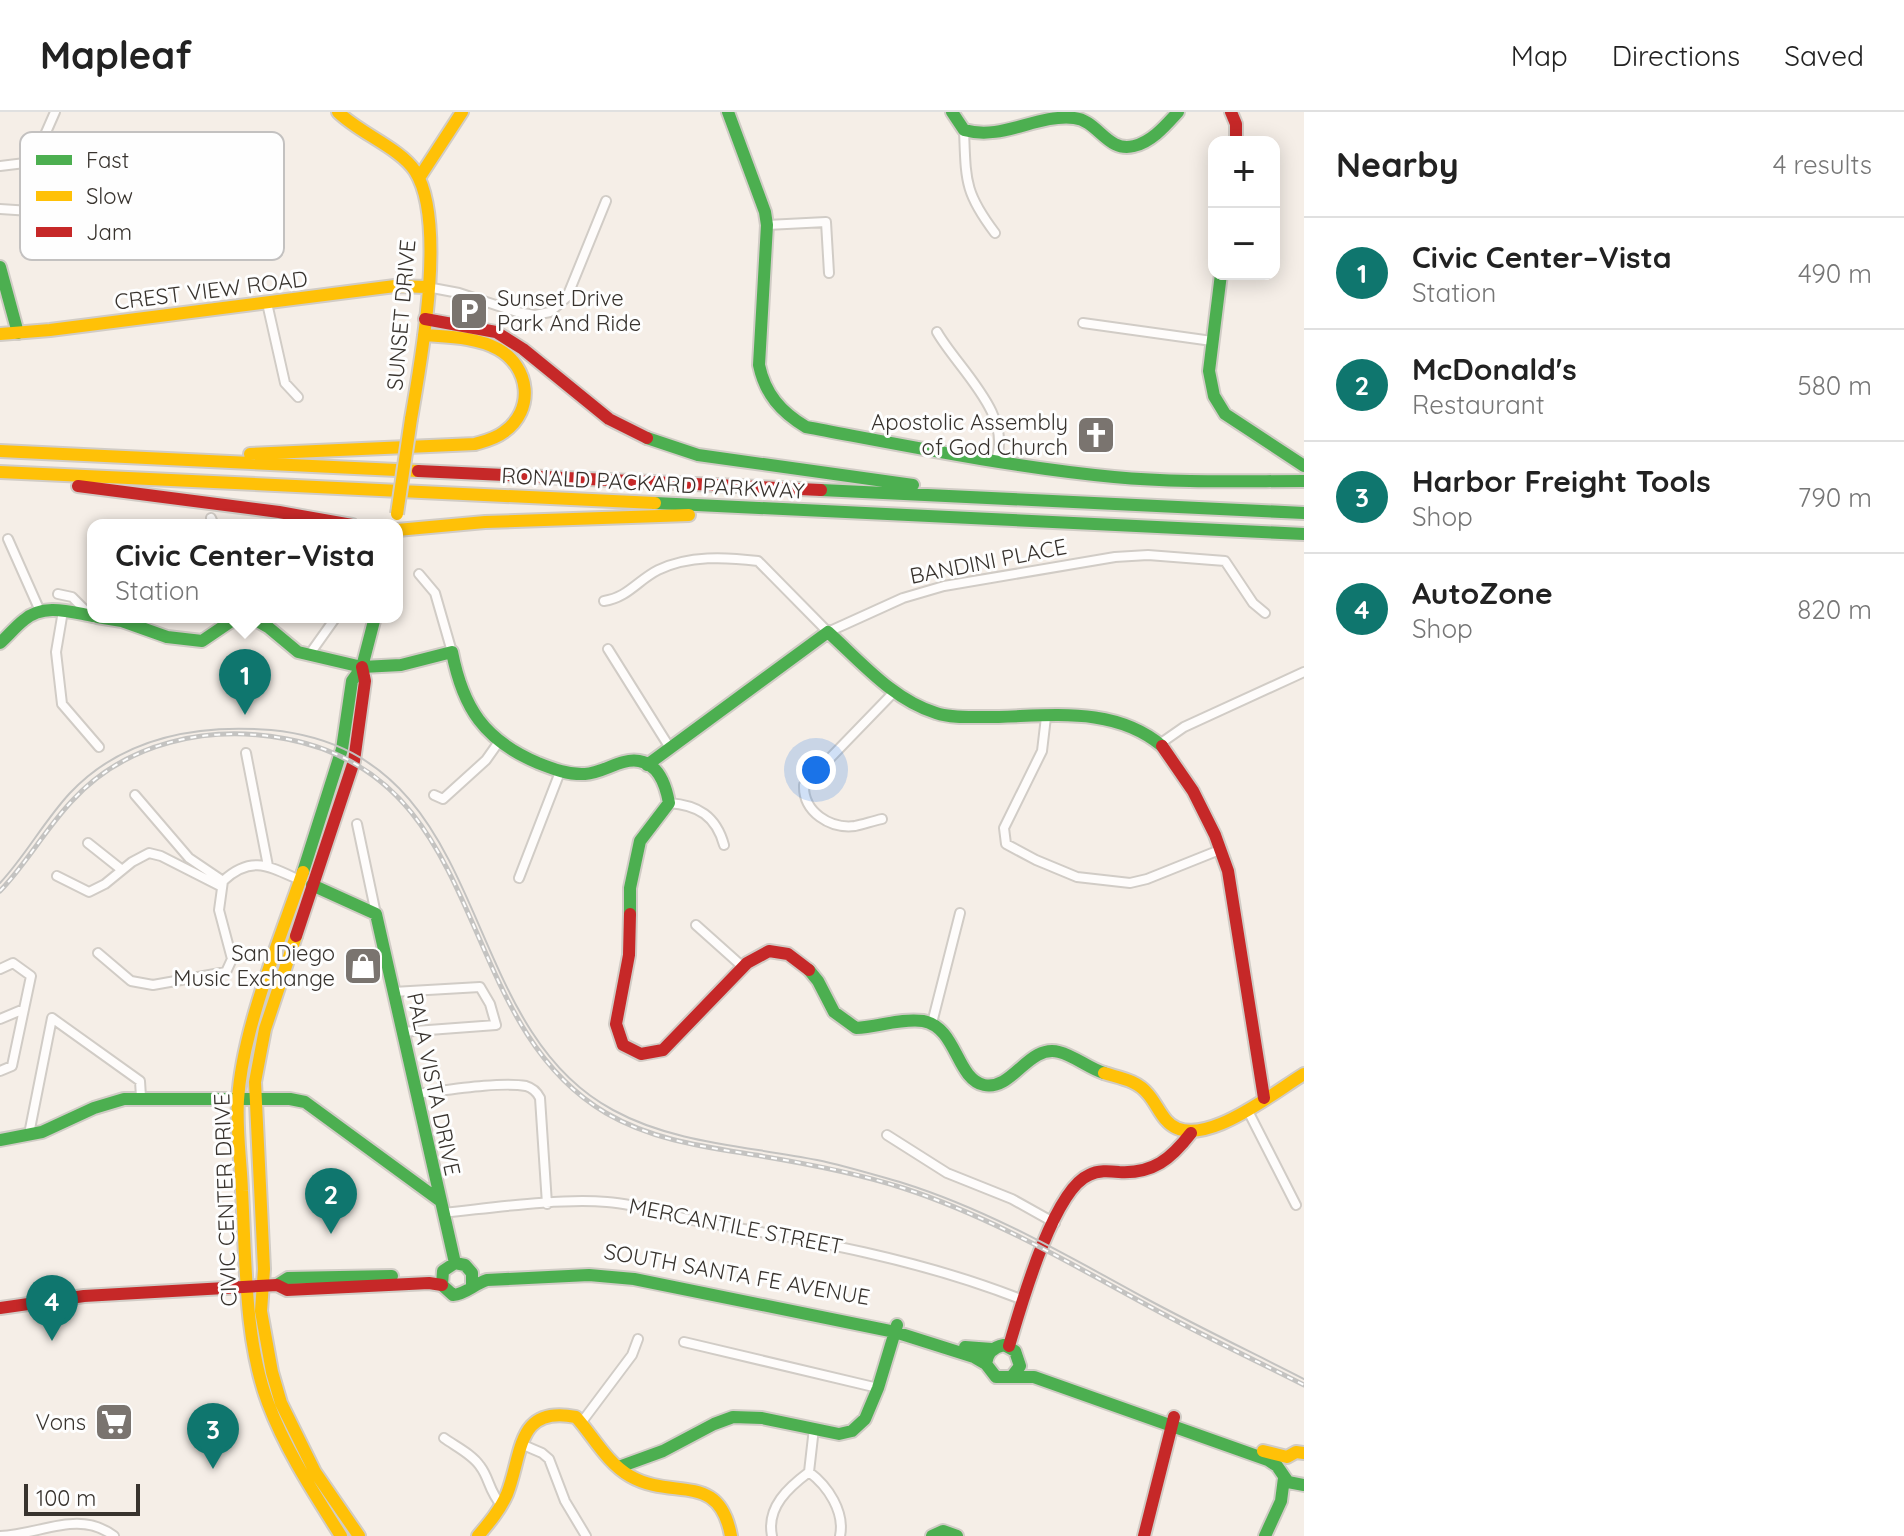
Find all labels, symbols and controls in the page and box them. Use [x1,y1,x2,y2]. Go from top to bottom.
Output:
text: Mapleaf [40,31,192,79]
text: Map [1511,38,1568,73]
text: Directions [1612,38,1740,73]
text: Saved [1784,38,1864,73]
legend [20,132,284,260]
map controls [1208,136,1280,280]
button: + [1208,136,1280,208]
text: Nearby [1336,143,1459,186]
text: Fast [86,146,129,174]
text: 4 results [1773,148,1872,181]
text: Slow [86,182,133,210]
button: − [1208,208,1280,280]
text: Jam [86,218,132,246]
street label: SUNSET DRIVE [380,238,422,392]
text: Civic Center–Vista [1412,238,1672,276]
text: 1 [1357,257,1367,290]
text: 490 m [1798,257,1872,290]
street label: CREST VIEW ROAD [113,264,309,316]
text: Station [1412,276,1496,309]
place label: Sunset Drive Park And Ride [497,284,641,337]
parking icon: Sunset Drive Park And Ride [448,290,490,332]
text: McDonald's [1412,350,1577,388]
text: 2 [1355,369,1369,402]
text: 580 m [1798,369,1872,402]
text: Restaurant [1412,388,1545,421]
place label: Apostolic Assembly of God Church [871,408,1068,461]
church icon: Apostolic Assembly of God Church [1075,414,1117,456]
street label: RONALD PACKARD PARKWAY [501,461,805,505]
text: Harbor Freight Tools [1412,462,1711,500]
text: 3 [1355,481,1369,514]
text: 790 m [1798,481,1872,514]
text: Shop [1412,500,1473,533]
popup [87,519,403,623]
street label: BANDINI PLACE [907,532,1069,590]
text: Civic Center–Vista [115,536,375,574]
text: Station [115,574,200,607]
text: AutoZone [1412,574,1553,612]
text: 4 [1354,593,1370,626]
text: 820 m [1797,593,1872,626]
text: Shop [1412,612,1473,645]
pin: 1 [219,649,271,715]
your location [796,750,836,790]
place label: San Diego Music Exchange [173,939,335,992]
shop icon: San Diego Music Exchange [342,945,384,987]
street label: PALA VISTA DRIVE [401,990,467,1178]
street label: CIVIC CENTER DRIVE [207,1093,243,1307]
pin: 2 [305,1168,357,1234]
street label: MERCANTILE STREET [627,1192,845,1260]
street label: SOUTH SANTA FE AVENUE [602,1237,872,1311]
pin: 4 [26,1275,78,1341]
supermarket icon: Vons [93,1401,135,1443]
pin: 3 [187,1403,239,1469]
place label: Vons [36,1408,86,1436]
scale bar [24,1480,140,1516]
text: 100 m [36,1484,96,1512]

